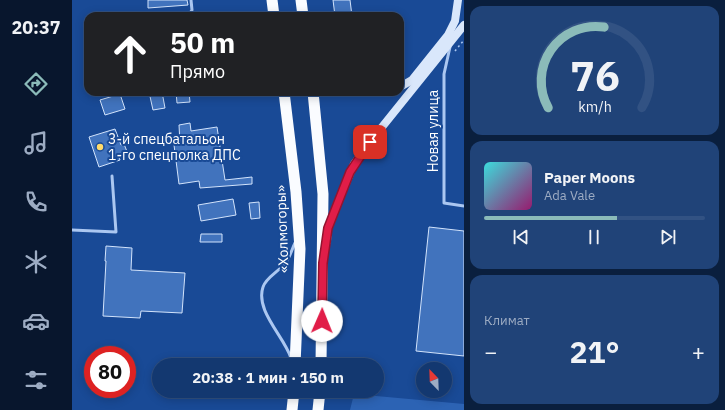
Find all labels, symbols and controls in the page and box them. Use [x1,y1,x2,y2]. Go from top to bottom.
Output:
text: 20:37 [11,16,61,39]
text: 50 m [170,24,235,61]
icon: ahead [104,28,156,80]
text: 76 [570,48,619,102]
text: Прямо [170,60,225,83]
icon: directions [22,70,50,98]
street label: Новая улица [424,89,442,172]
text: km/h [578,97,611,116]
pin [353,125,387,159]
icon: music [22,129,50,157]
place label: 3-й спецбатальон 1-го спецполка ДПС [108,130,241,164]
icon: arrive [359,131,381,153]
marker: 3-й спецбатальон 1-го спецполка ДПС [95,142,105,152]
text: Paper Moons [544,168,635,187]
street label: «Холмогоры» [271,185,293,273]
text: Ada Vale [544,187,595,204]
icon: phone [22,188,50,216]
icon: previous [510,226,532,248]
icon: pause [583,226,605,248]
icon: next [657,226,679,248]
icon: climate [22,248,50,276]
position arrow [301,300,343,342]
icon: car [22,307,50,335]
text: Климат [484,312,530,329]
text: 21° [569,332,620,371]
text: − [484,337,497,366]
text: + [692,337,705,366]
speed limit sign: 80 [84,346,136,398]
north arrow [416,362,452,398]
map controls [416,362,452,398]
icon: filters [22,366,50,394]
text: 20:38 · 1 мин · 150 m [192,368,344,387]

